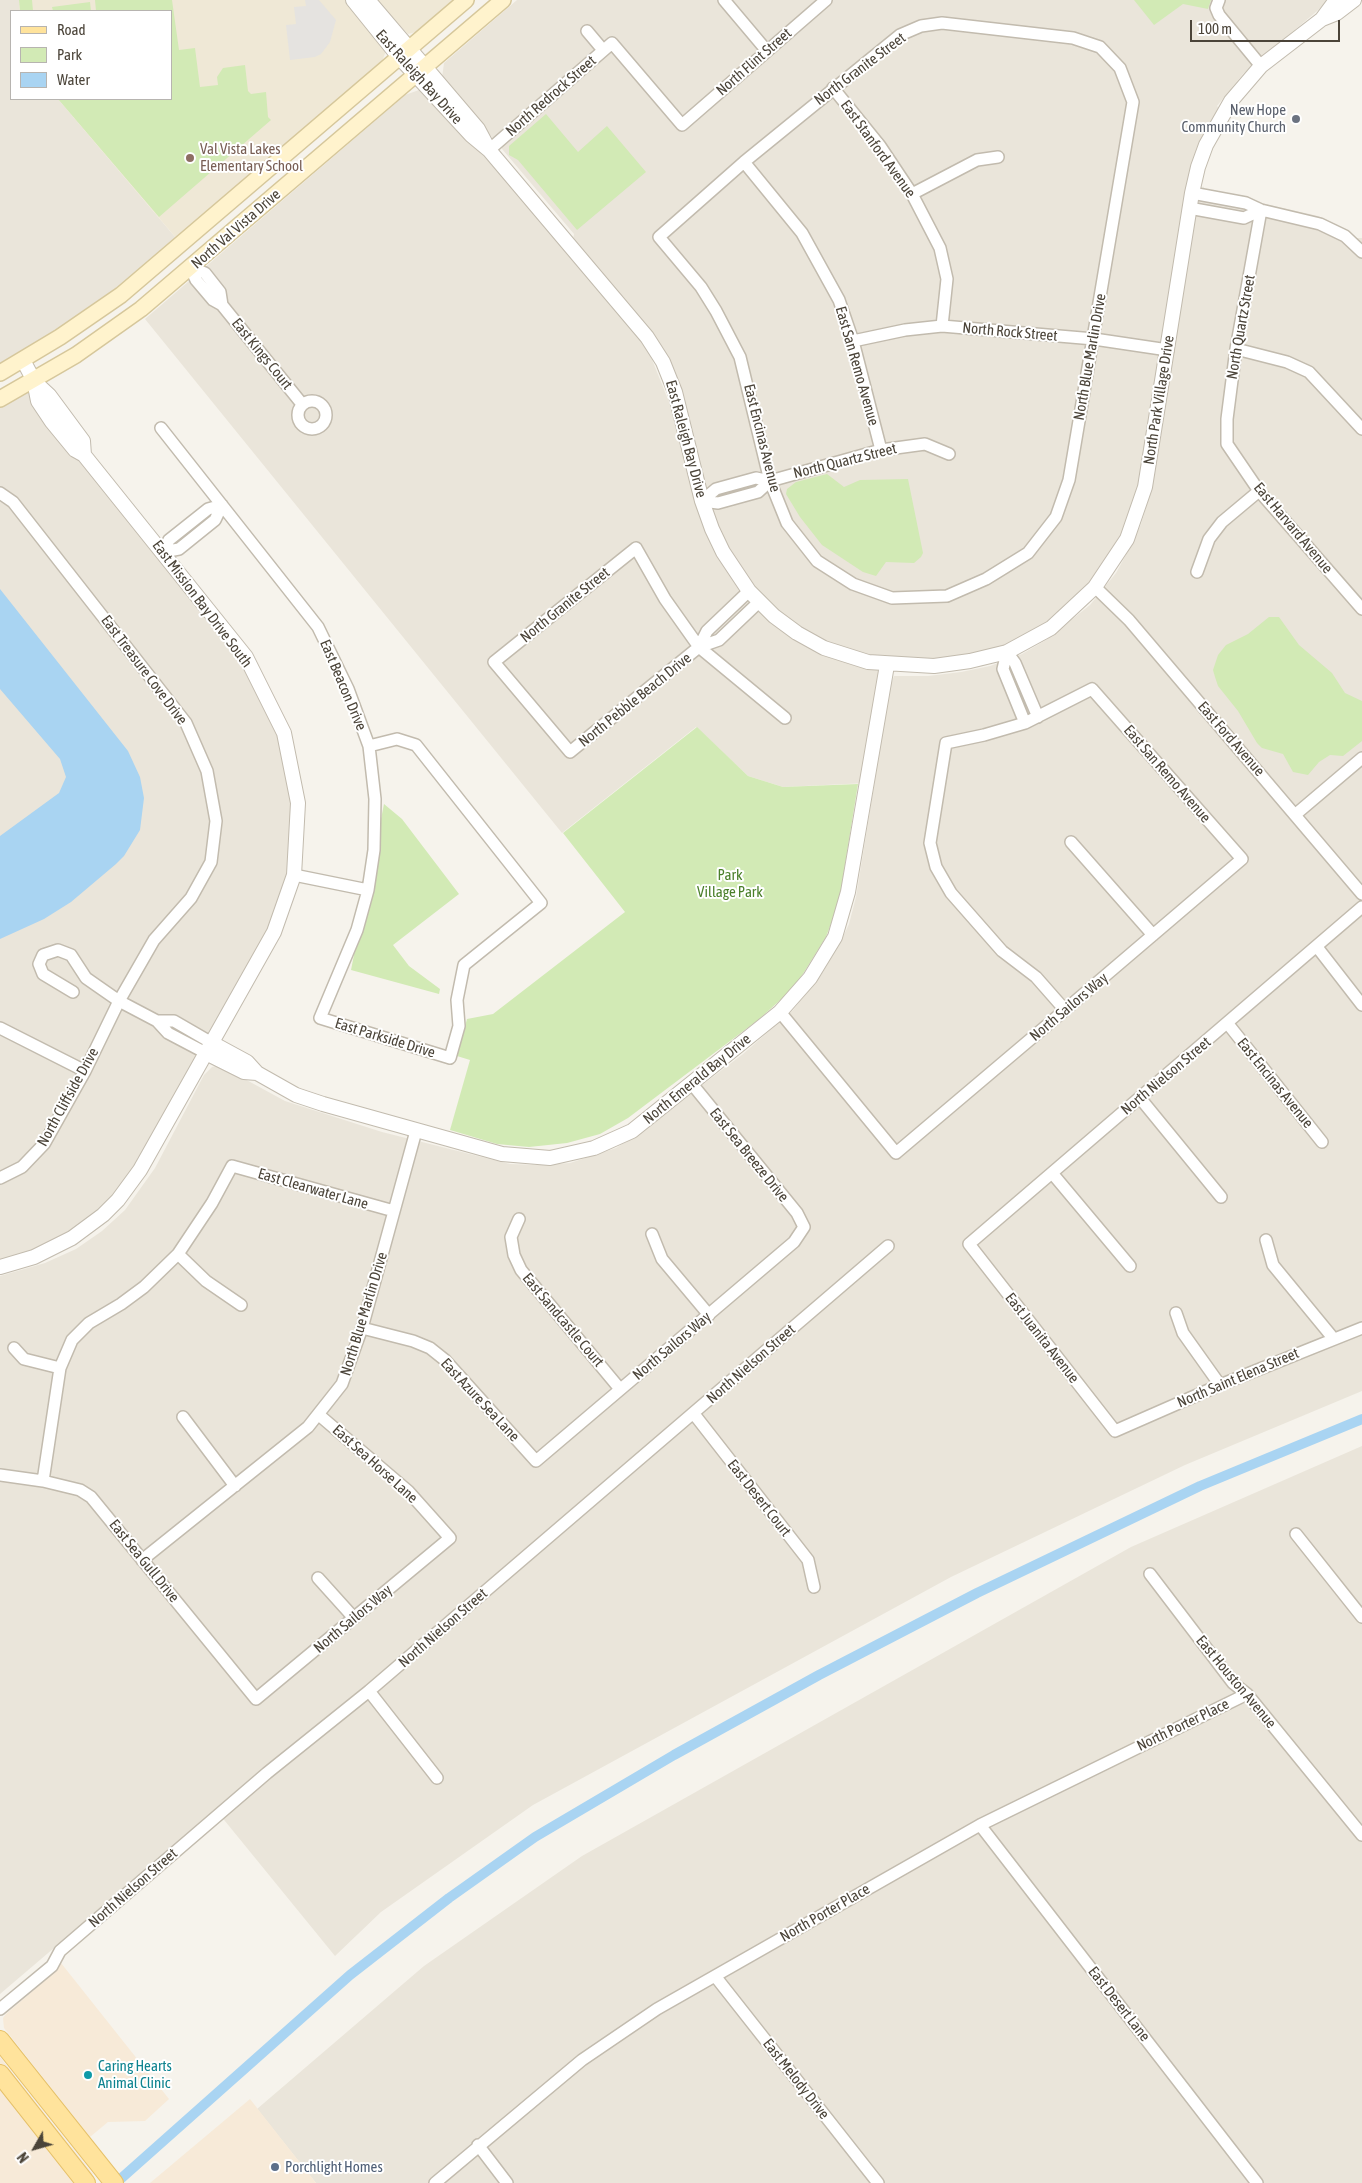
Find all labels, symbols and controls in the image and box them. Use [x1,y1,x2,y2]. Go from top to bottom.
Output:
legend [10,10,172,100]
scale bar [1192,10,1342,42]
text: 100 m [1198,20,1232,37]
text: Road [57,21,86,38]
street label: North Flint Street [713,24,795,100]
street label: East Raleigh Bay Drive [372,26,466,128]
street label: North Granite Street [811,29,909,109]
text: Park [57,46,82,63]
street label: North Redrock Street [502,52,600,140]
text: Water [57,71,90,88]
street label: East Stanford Avenue [837,97,919,201]
place label: New Hope Community Church [1182,101,1286,136]
marker: New Hope Community Church [1290,113,1302,125]
place label: Val Vista Lakes Elementary School [200,140,303,175]
marker: Val Vista Lakes Elementary School [184,152,196,164]
street label: North Val Vista Drive [188,185,284,273]
street label: North Quartz Street [1223,273,1259,381]
street label: North Blue Marlin Drive [1070,292,1110,422]
street label: East San Remo Avenue [831,304,883,428]
street label: East Kings Court [228,315,296,393]
street label: North Rock Street [962,319,1058,345]
street label: North Park Village Drive [1140,334,1178,466]
street label: East Raleigh Bay Drive [662,378,710,500]
street label: East Encinas Avenue [740,382,784,494]
street label: North Quartz Street [792,439,898,483]
street label: East Harvard Avenue [1250,479,1336,577]
street label: East Mission Bay Drive South [148,537,256,671]
street label: North Granite Street [517,564,613,646]
street label: East Treasure Cove Drive [97,612,191,728]
street label: East Beacon Drive [316,637,370,733]
street label: North Pebble Beach Drive [575,649,695,751]
street label: East Ford Avenue [1194,698,1268,780]
street label: East San Remo Avenue [1120,722,1214,826]
park label: Park Village Park [697,866,763,901]
street label: North Sailors Way [1026,969,1112,1045]
street label: East Parkside Drive [333,1014,437,1062]
street label: North Emerald Bay Drive [640,1030,754,1128]
street label: North Nielson Street [1118,1033,1214,1119]
street label: East Encinas Avenue [1233,1034,1317,1132]
street label: North Cliffside Drive [33,1045,103,1149]
street label: East Sea Breeze Drive [706,1104,792,1206]
street label: East Clearwater Lane [256,1165,370,1213]
street label: North Blue Marlin Drive [337,1250,391,1378]
street label: East Sandcastle Court [518,1269,608,1371]
street label: East Juanita Avenue [1001,1289,1083,1387]
street label: North Sailors Way [629,1308,715,1384]
street label: North Nielson Street [703,1321,799,1407]
street label: North Saint Elena Street [1174,1344,1302,1412]
street label: East Azure Sea Lane [437,1355,523,1445]
street label: East Sea Horse Lane [329,1421,421,1507]
street label: East Desert Court [723,1456,795,1540]
street label: East Sea Gull Drive [105,1516,183,1606]
street label: North Sailors Way [310,1581,396,1657]
street label: North Nielson Street [395,1585,491,1671]
street label: East Houston Avenue [1192,1632,1280,1732]
street label: North Porter Place [1134,1695,1232,1755]
street label: North Nielson Street [85,1845,181,1931]
street label: North Porter Place [777,1880,873,1946]
street label: East Desert Lane [1084,1963,1154,2045]
street label: East Melody Drive [759,2035,833,2123]
place label: Caring Hearts Animal Clinic [98,2057,172,2092]
marker: Caring Hearts Animal Clinic [82,2069,94,2081]
north arrow [10,2123,60,2173]
text: N [14,2149,32,2165]
place label: Porchlight Homes [285,2158,383,2176]
marker: Porchlight Homes [269,2161,281,2173]

